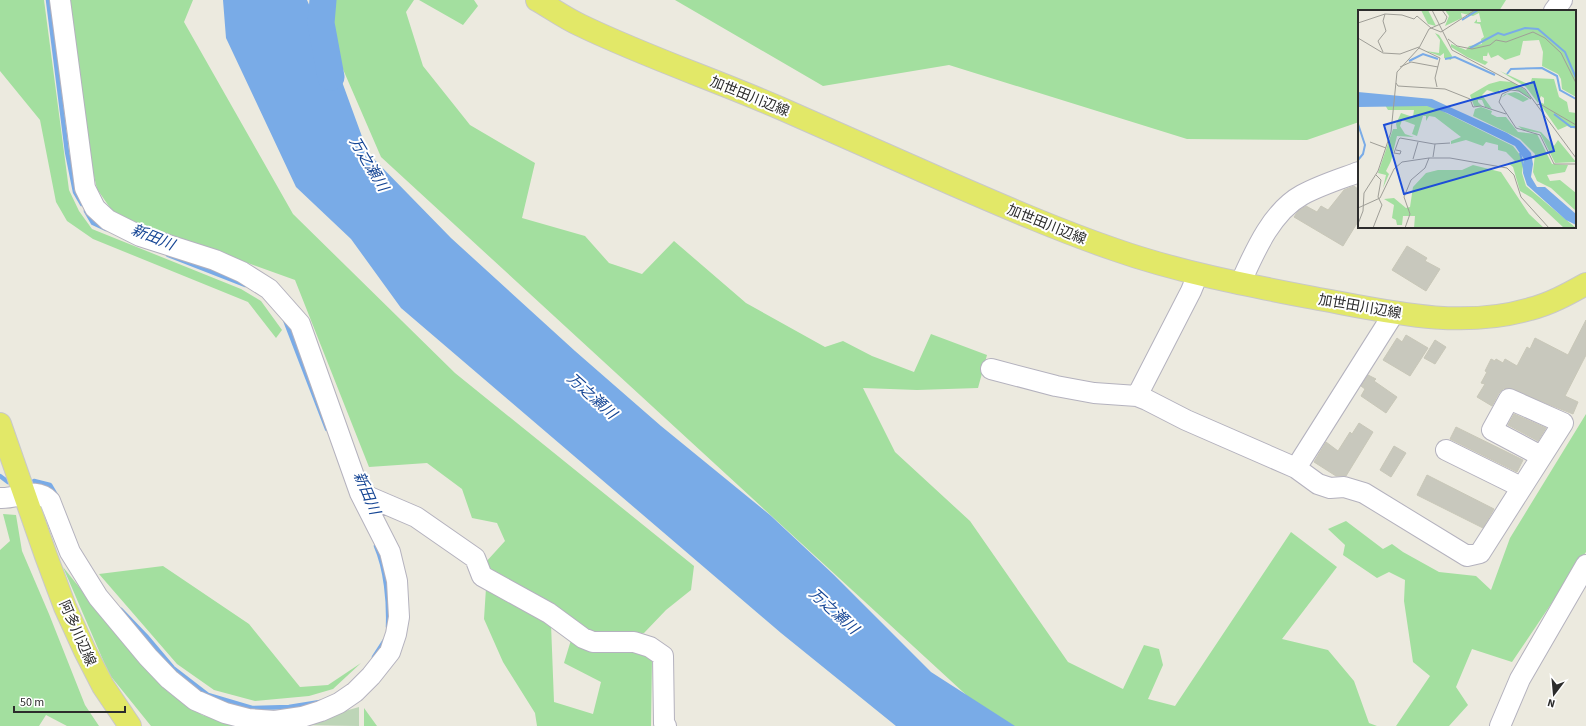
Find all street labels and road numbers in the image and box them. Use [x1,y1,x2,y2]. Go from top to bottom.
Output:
street label: 加世田川辺線 [707,72,792,122]
street label: 加世田川辺線 [1004,200,1089,250]
street label: 加世田川辺線 [1317,290,1403,324]
street label: 阿多川辺線 [54,597,100,669]

